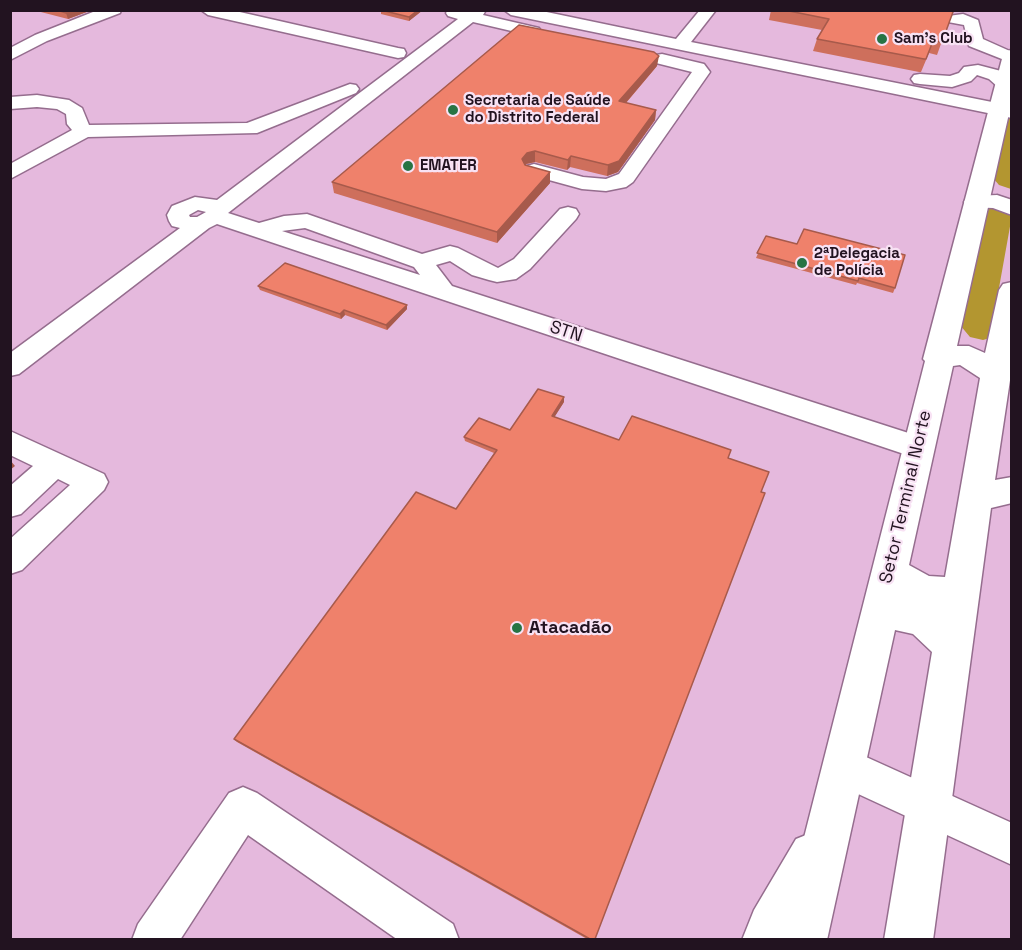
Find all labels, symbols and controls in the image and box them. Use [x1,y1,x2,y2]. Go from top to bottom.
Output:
place label: Sam's Club [894,30,973,48]
marker: Sam's Club [875,32,889,46]
place label: Secretaria de Saúde do Distrito Federal [465,92,611,127]
marker: Secretaria de Saúde do Distrito Federal [446,103,460,117]
place label: EMATER [420,157,477,175]
marker: EMATER [401,159,415,173]
place label: 2ªDelegacia de Polícia [814,245,900,280]
marker: 2ªDelegacia de Polícia [795,256,809,270]
street label: STN [547,317,585,347]
street label: Setor Terminal Norte [876,408,936,586]
place label: Atacadão [529,617,612,639]
marker: Atacadão [510,621,524,635]

